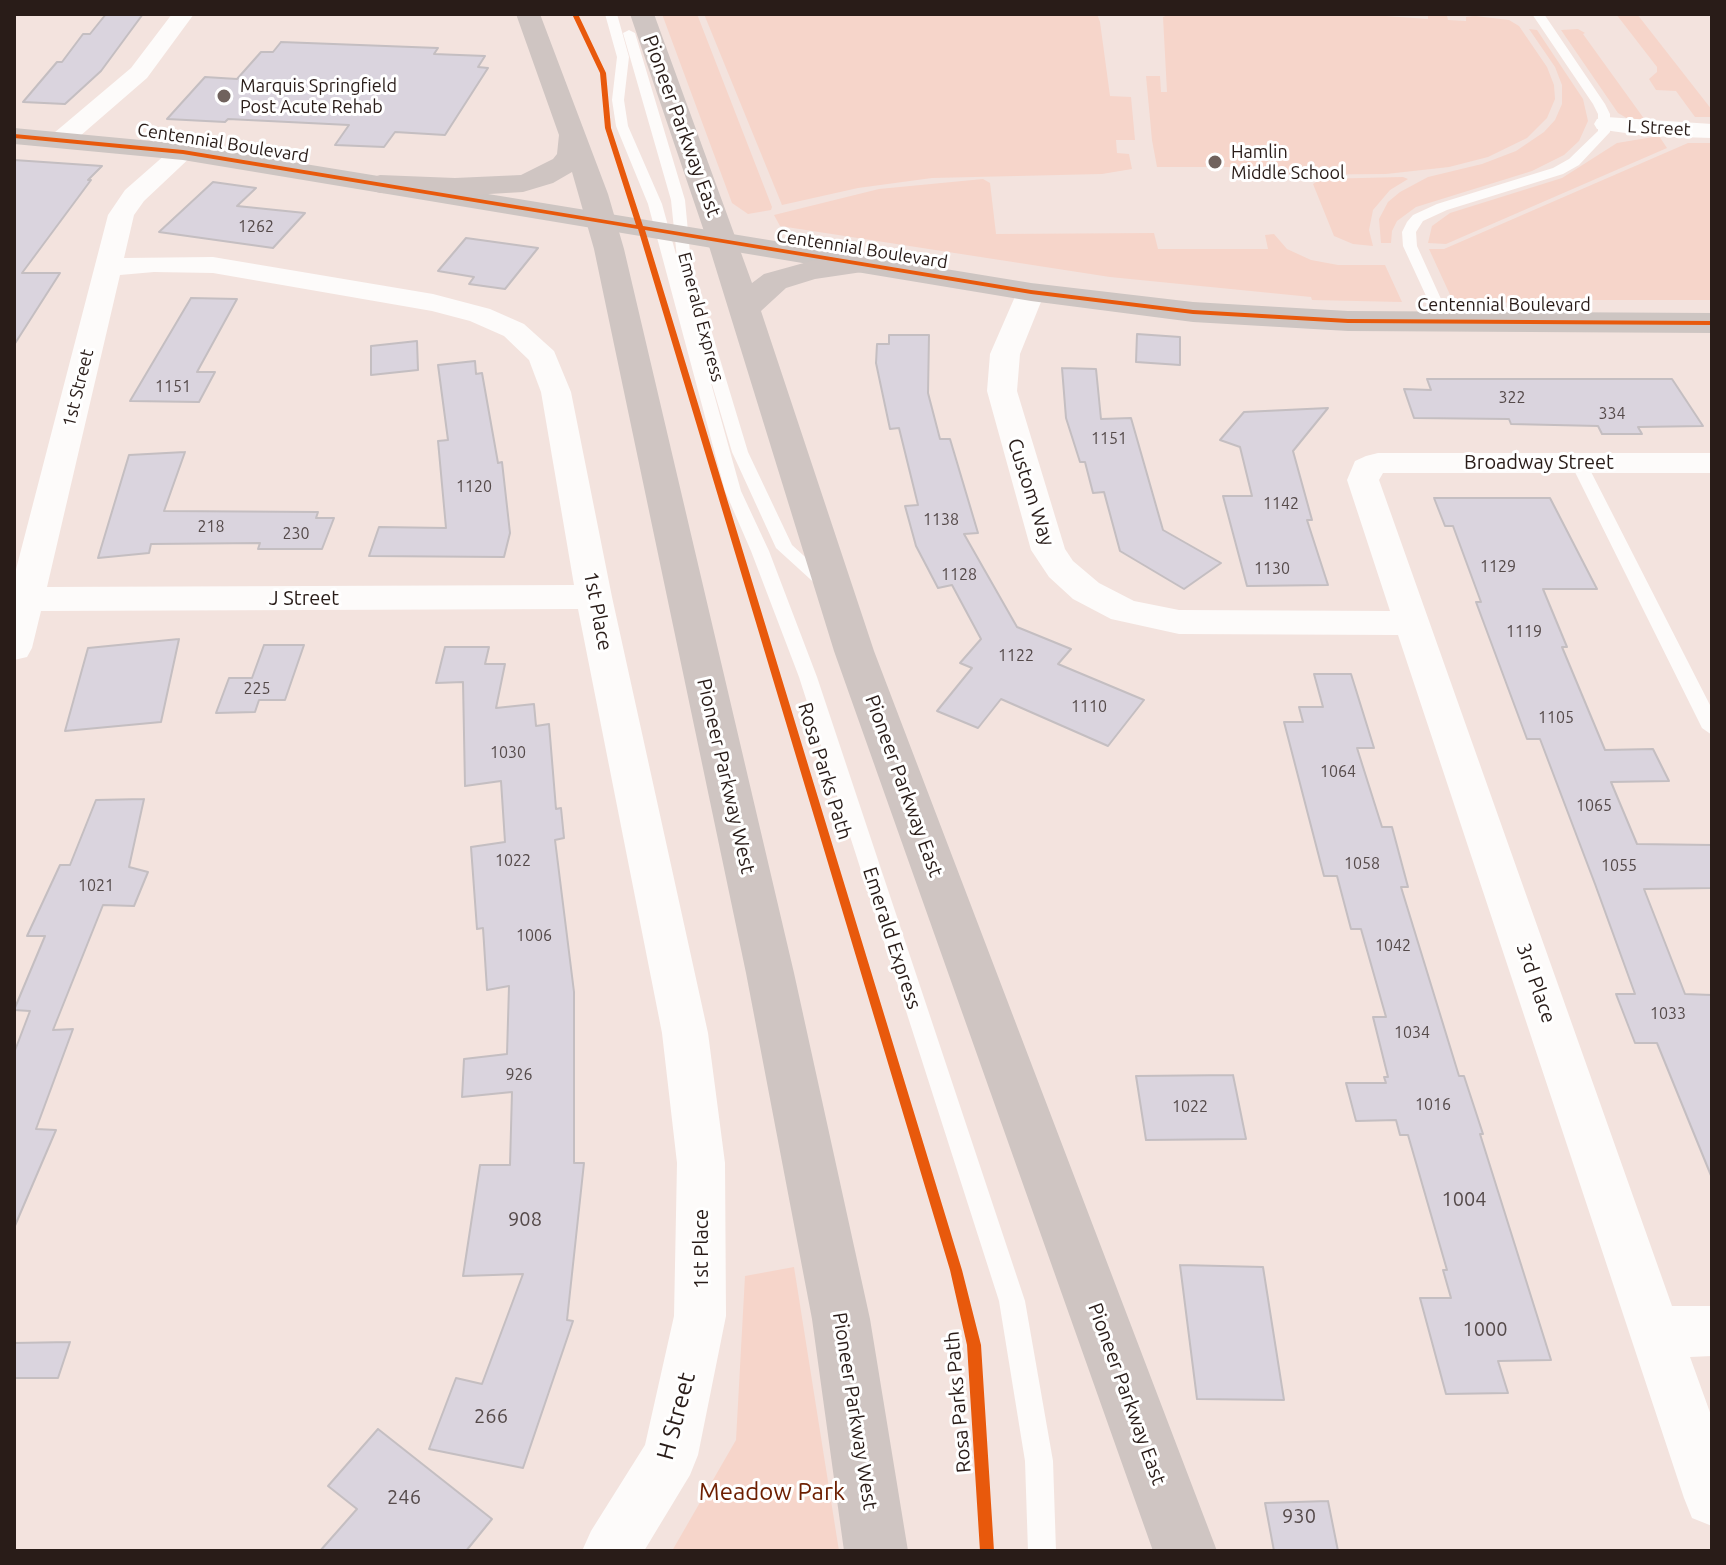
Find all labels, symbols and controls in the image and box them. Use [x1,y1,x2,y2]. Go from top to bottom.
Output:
street label: Pioneer Parkway East [638,32,726,220]
place label: Marquis Springfield Post Acute Rehab [240,75,397,118]
marker: Marquis Springfield Post Acute Rehab [215,87,233,105]
street label: L Street [1627,116,1691,140]
street label: Centennial Boulevard [136,119,310,167]
place label: Hamlin Middle School [1231,141,1345,184]
marker: Hamlin Middle School [1206,153,1224,171]
house number: 1262 [238,217,274,237]
street label: Centennial Boulevard [775,225,949,273]
street label: Emerald Express [673,250,729,384]
street label: Centennial Boulevard [1417,294,1591,316]
street label: 1st Street [58,347,98,429]
house number: 1151 [155,377,191,397]
house number: 322 [1498,388,1526,408]
house number: 334 [1598,404,1626,424]
house number: 1151 [1091,429,1127,449]
street label: Custom Way [1002,435,1060,549]
street label: Broadway Street [1464,450,1614,474]
house number: 1120 [456,477,492,497]
house number: 1142 [1263,494,1299,514]
house number: 1138 [923,510,959,530]
house number: 218 [197,517,225,537]
house number: 230 [282,524,310,544]
house number: 1129 [1480,557,1516,577]
house number: 1130 [1254,559,1290,579]
house number: 1128 [941,565,977,585]
street label: 1st Place [579,569,617,653]
street label: J Street [269,586,339,610]
house number: 1119 [1506,622,1542,642]
house number: 1122 [998,646,1034,666]
street label: Pioneer Parkway West [692,676,760,876]
house number: 225 [243,679,271,699]
street label: Pioneer Parkway East [860,692,948,880]
house number: 1110 [1071,697,1107,717]
street label: Rosa Parks Path [793,700,857,842]
house number: 1105 [1538,708,1574,728]
house number: 1030 [490,743,526,763]
house number: 1064 [1320,762,1356,782]
house number: 1065 [1576,796,1612,816]
house number: 1022 [495,851,531,871]
house number: 1058 [1344,854,1380,874]
house number: 1055 [1601,856,1637,876]
street label: Emerald Express [858,864,926,1012]
house number: 1021 [78,876,114,896]
house number: 1006 [516,926,552,946]
house number: 1042 [1375,936,1411,956]
street label: 3rd Place [1511,940,1561,1026]
house number: 1033 [1650,1004,1686,1024]
house number: 1034 [1394,1023,1430,1043]
house number: 926 [505,1065,533,1085]
house number: 1016 [1415,1095,1451,1115]
house number: 1022 [1172,1097,1208,1117]
house number: 1004 [1441,1187,1487,1211]
house number: 908 [508,1207,542,1231]
street label: 1st Place [689,1209,713,1289]
street label: Pioneer Parkway East [1083,1300,1171,1488]
street label: Pioneer Parkway West [828,1310,882,1512]
house number: 1000 [1462,1317,1508,1341]
street label: Rosa Parks Path [940,1330,976,1474]
street label: H Street [651,1369,701,1463]
house number: 266 [474,1404,508,1428]
park label: Meadow Park [699,1478,845,1506]
house number: 246 [387,1485,421,1509]
house number: 930 [1282,1504,1316,1528]

